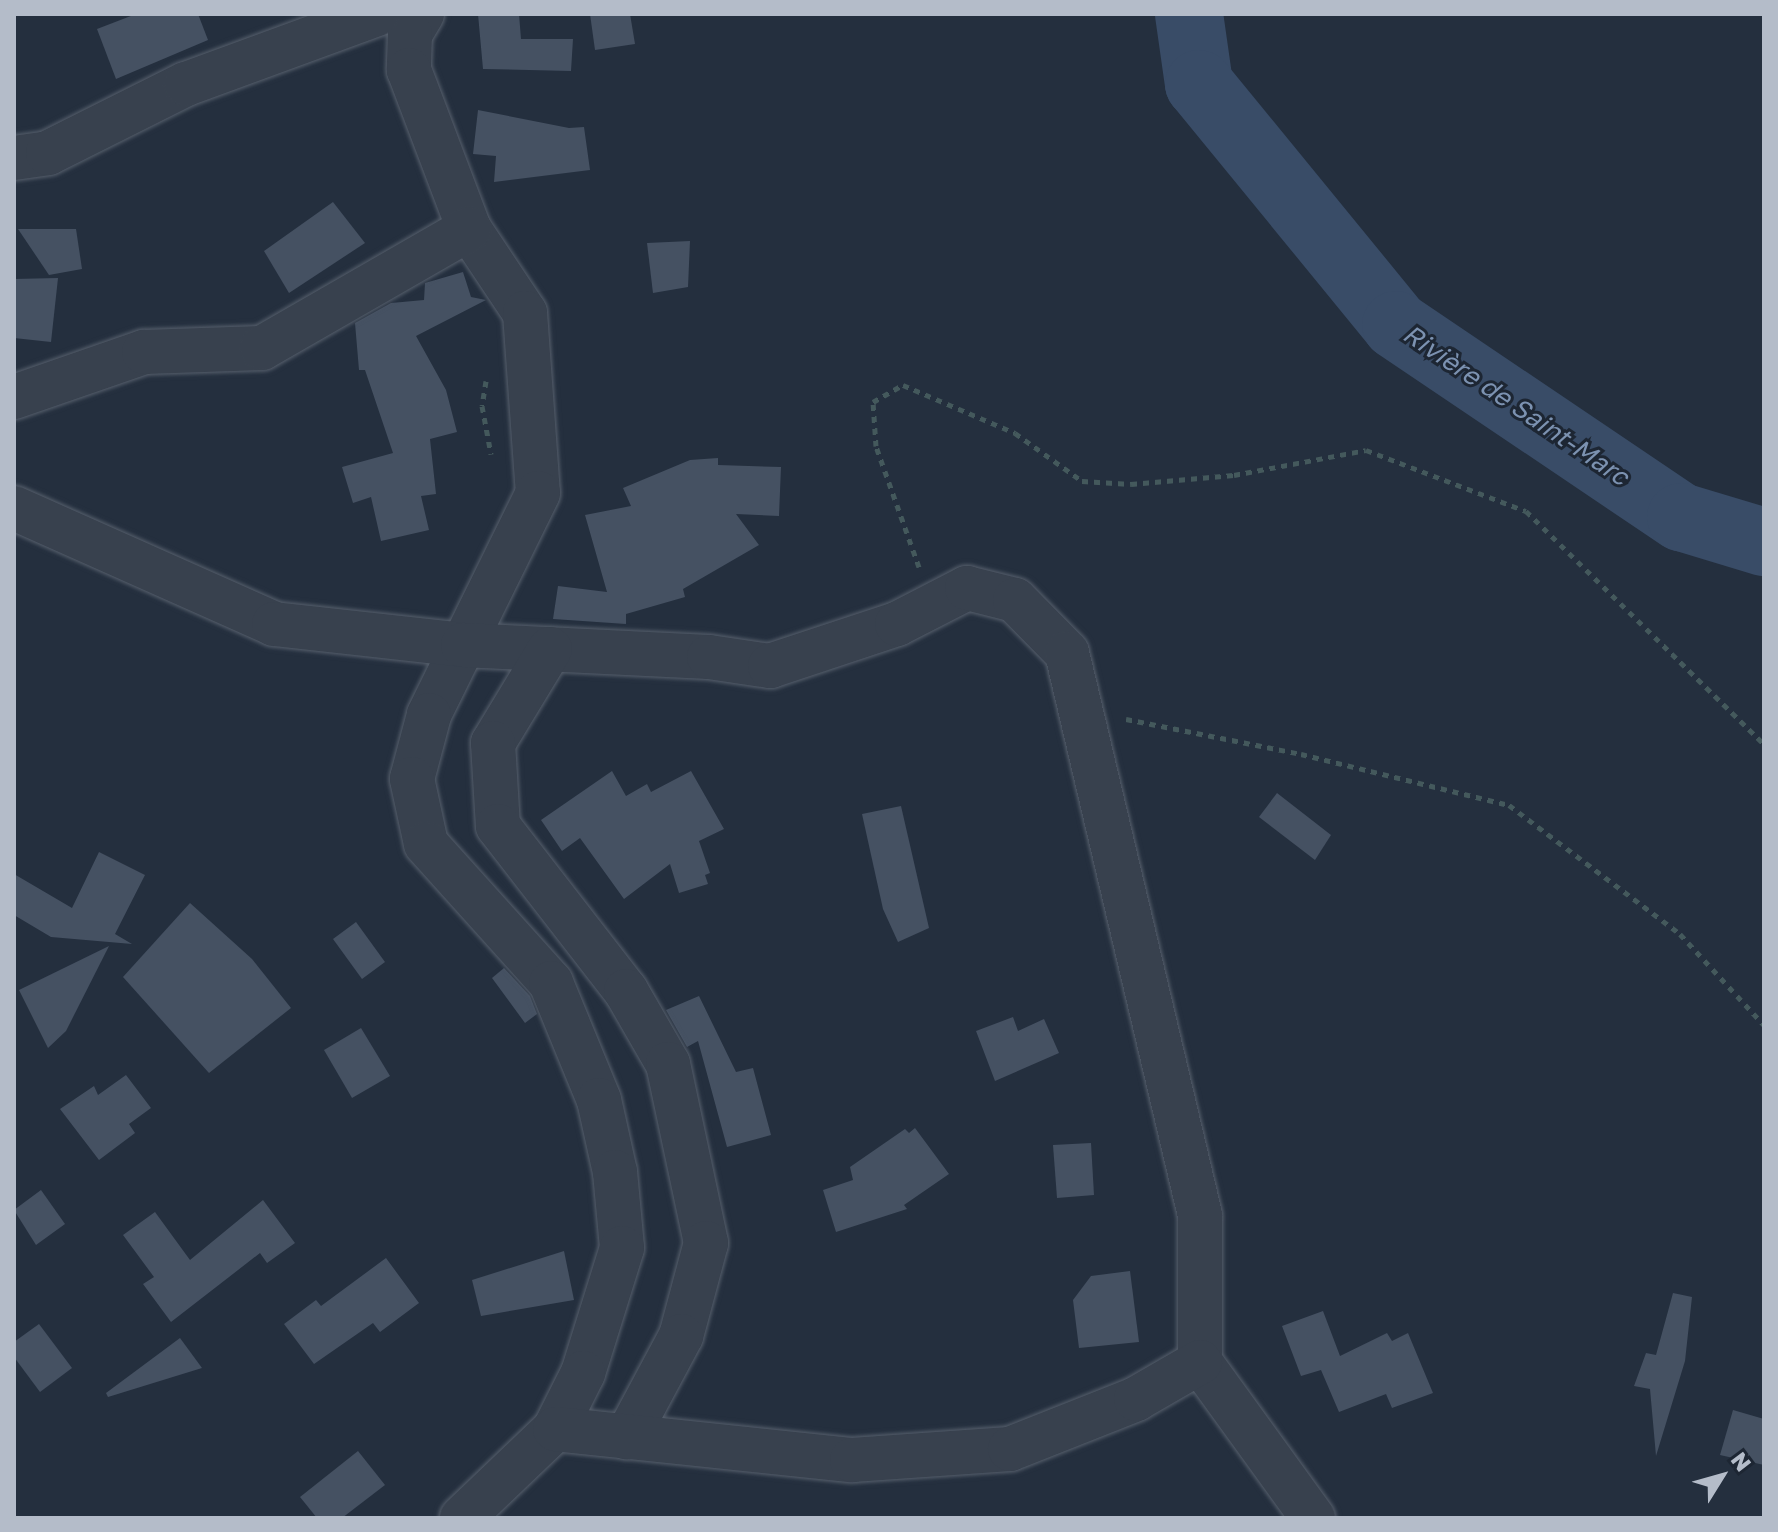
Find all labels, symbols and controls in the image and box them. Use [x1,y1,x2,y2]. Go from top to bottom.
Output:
water label: Rivière de Saint-Marc [1397,318,1635,492]
north arrow [1682,1436,1762,1516]
text: N [1726,1446,1757,1476]

